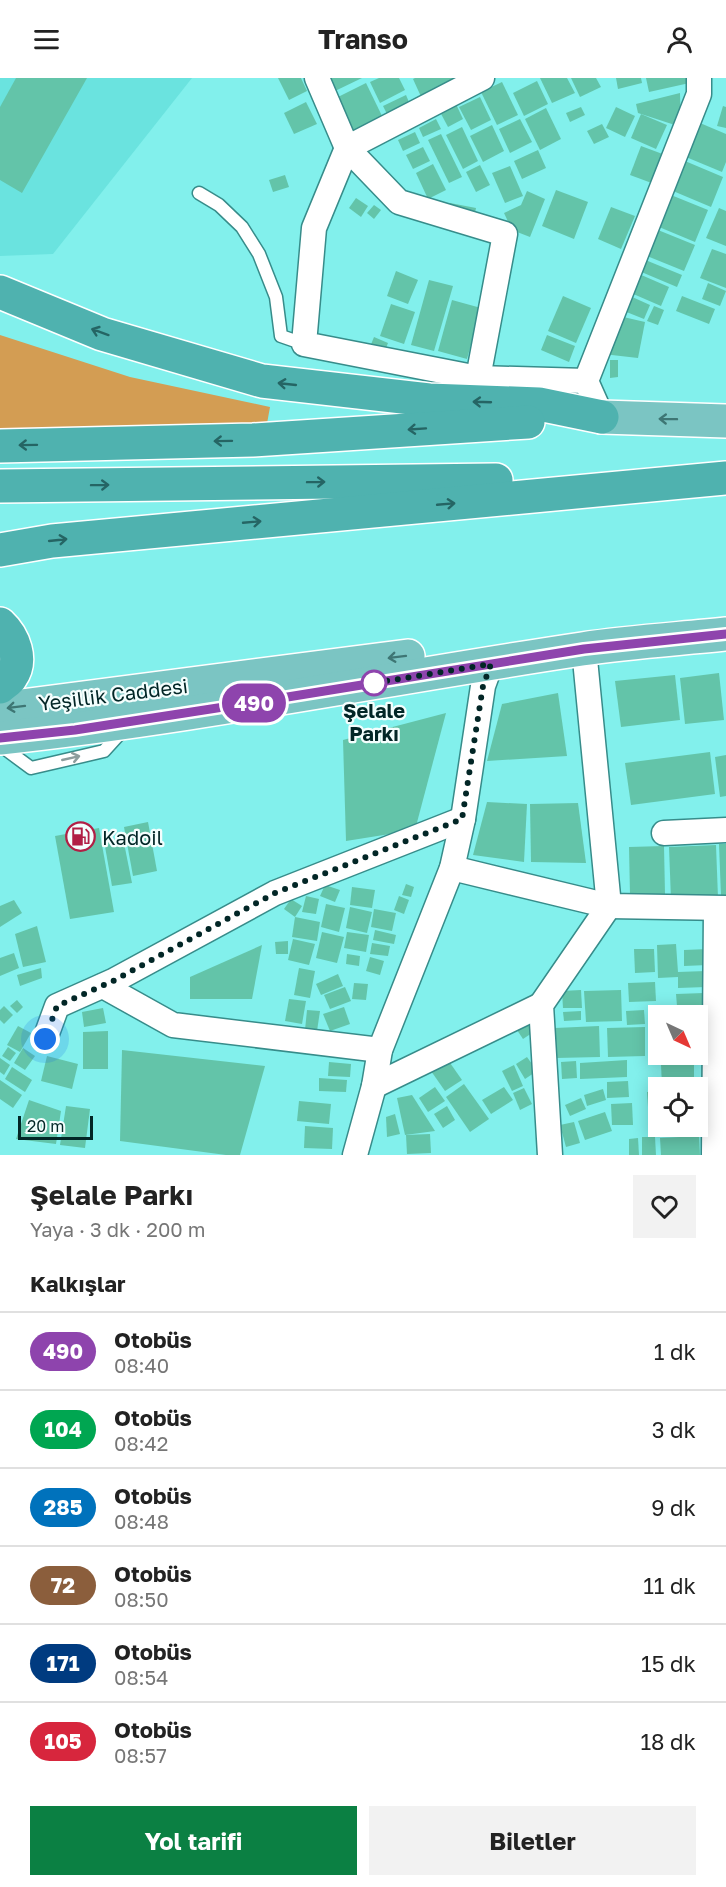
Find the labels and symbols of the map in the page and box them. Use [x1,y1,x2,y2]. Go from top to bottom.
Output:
one-way arrow [91,326,110,337]
one-way arrow [278,379,298,390]
one-way arrow [472,396,492,408]
one-way arrow [658,413,678,425]
one-way arrow [408,424,428,435]
one-way arrow [213,435,233,447]
one-way arrow [18,439,38,451]
one-way arrow [306,476,326,488]
one-way arrow [90,479,110,491]
one-way arrow [436,498,456,509]
one-way arrow [241,516,261,527]
one-way arrow [47,534,67,545]
one-way arrow [387,652,407,663]
marker: Şelale Parkı [361,670,387,696]
street label: Yeşillik Caddesi [37,673,189,715]
line badge: 490 [220,684,288,722]
place label: Şelale Parkı [343,698,405,745]
one-way arrow [6,701,26,712]
one-way arrow [61,752,80,764]
fuel station icon: Kadoil [65,821,97,853]
place label: Kadoil [102,825,163,849]
north arrow [648,1005,708,1065]
your location [30,1024,60,1054]
scale bar [18,1113,93,1140]

